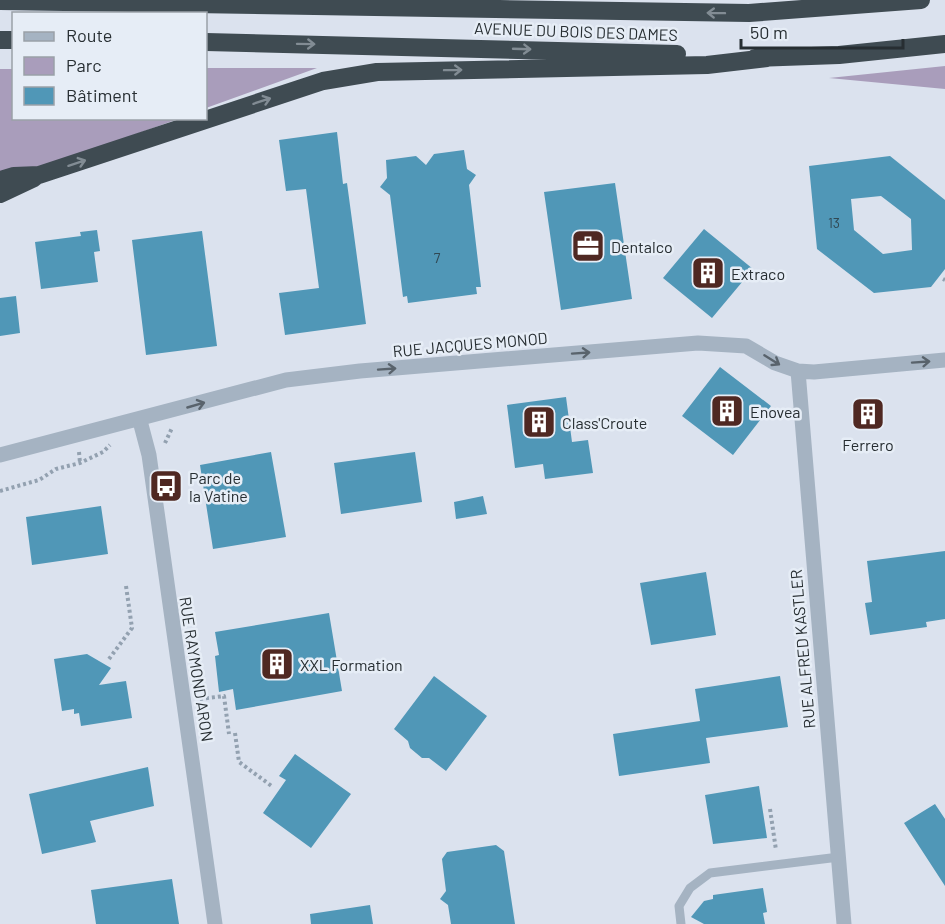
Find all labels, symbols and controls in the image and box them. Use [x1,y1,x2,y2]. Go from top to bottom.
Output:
one-way arrow [707,7,727,18]
legend [12,12,207,120]
scale bar [741,12,903,50]
street label: AVENUE DU BOIS DES DAMES [474,18,678,44]
text: 50 m [750,21,788,43]
text: Route [66,24,112,46]
one-way arrow [295,38,315,50]
one-way arrow [511,43,531,55]
text: Parc [66,54,102,76]
one-way arrow [442,64,462,76]
text: Bâtiment [66,84,138,106]
one-way arrow [252,95,271,106]
one-way arrow [67,156,86,167]
house number: 13 [828,214,840,231]
office icon: Dentalco [570,228,606,264]
place label: Dentalco [611,237,673,256]
house number: 7 [434,249,441,266]
building icon: Extraco [690,255,726,291]
place label: Extraco [731,264,785,283]
street label: RUE JACQUES MONOD [392,328,548,360]
one-way arrow [571,347,591,358]
one-way arrow [763,354,780,366]
one-way arrow [910,356,930,367]
one-way arrow [377,363,397,374]
building icon: Enovea [709,393,745,429]
building icon: Ferrero [850,396,886,432]
one-way arrow [186,399,205,410]
place label: Enovea [750,402,801,421]
building icon: Class'Croute [521,404,557,440]
place label: Class'Croute [562,413,647,432]
place label: Ferrero [842,435,894,454]
bus stop icon: Parc de la Vatine [148,468,184,504]
place label: Parc de la Vatine [189,468,248,505]
street label: RUE ALFRED KASTLER [786,569,818,729]
street label: RUE RAYMOND ARON [176,595,218,743]
building icon: XXL Formation [259,646,295,682]
place label: XXL Formation [300,655,403,674]

